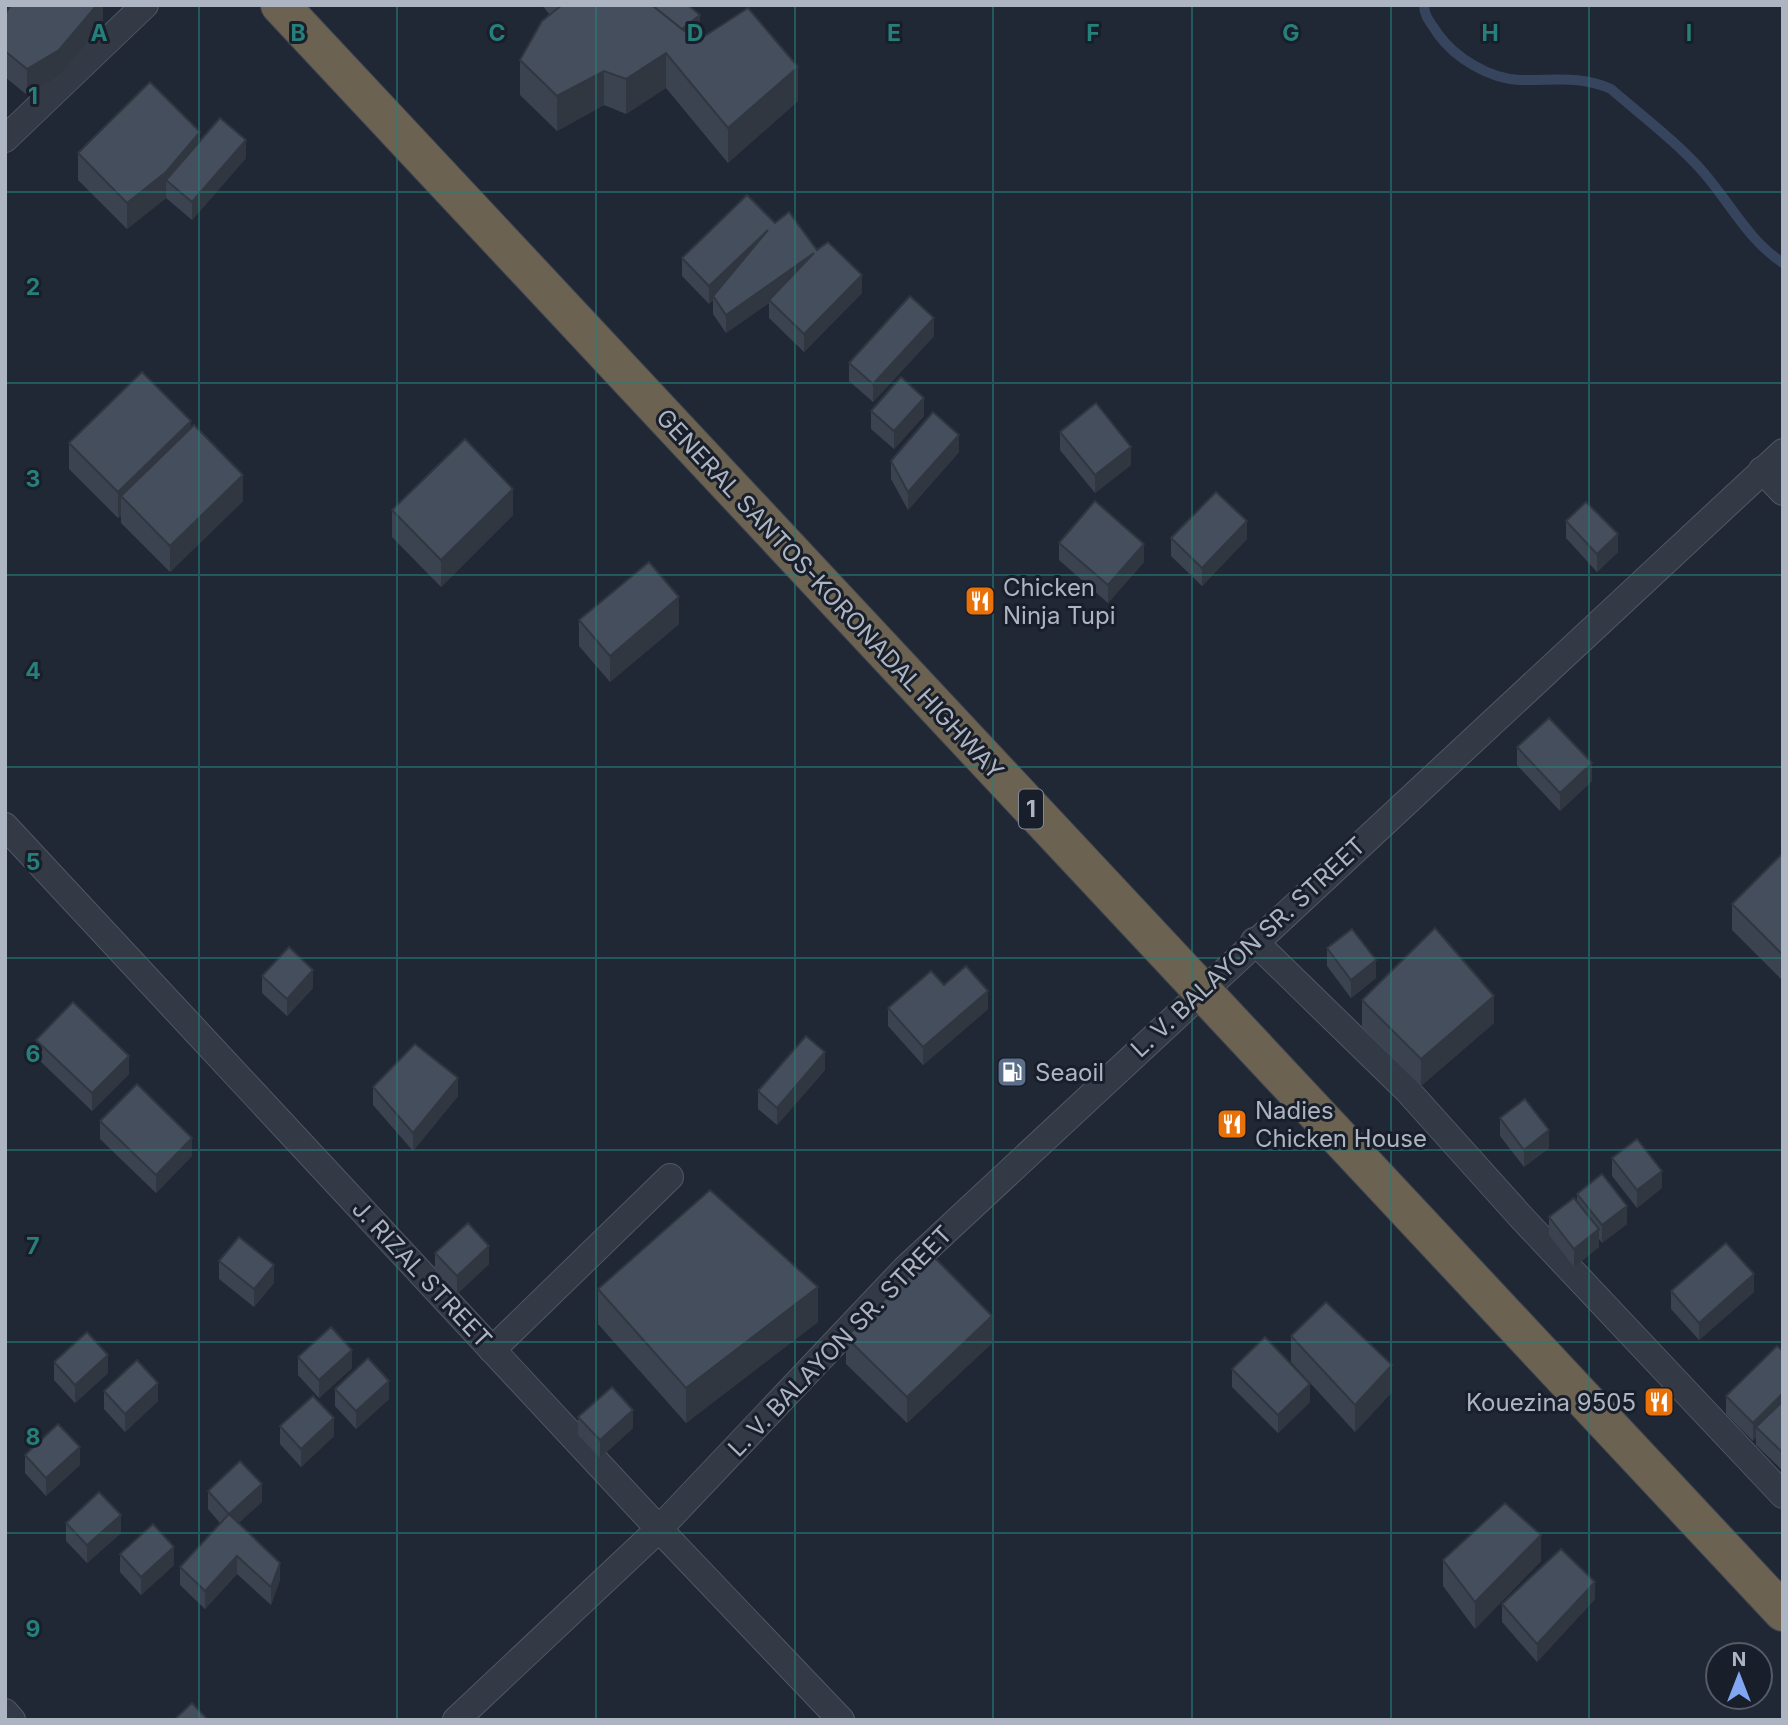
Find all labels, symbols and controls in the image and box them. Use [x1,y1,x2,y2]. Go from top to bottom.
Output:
text: A [90,19,108,47]
text: B [290,19,306,47]
text: C [488,19,506,47]
text: D [687,19,703,47]
text: E [887,19,901,47]
text: F [1086,19,1100,47]
text: G [1282,19,1300,47]
text: H [1481,19,1499,47]
text: I [1686,19,1692,47]
text: 1 [28,82,38,110]
text: 2 [26,273,40,301]
street label: GENERAL SANTOS-KORONADAL HIGHWAY [650,403,1010,785]
text: 3 [26,465,40,493]
place label: Chicken Ninja Tupi [1003,573,1116,630]
restaurant icon: Chicken Ninja Tupi [963,584,997,618]
text: 4 [25,657,41,685]
road number: 1 [1019,790,1043,828]
street label: L. V. BALAYON SR. STREET [1125,831,1371,1063]
text: 5 [26,848,40,876]
text: 6 [26,1040,40,1068]
fuel station icon: Seaoil [995,1055,1029,1089]
place label: Seaoil [1035,1058,1104,1087]
place label: Nadies Chicken House [1255,1096,1427,1153]
restaurant icon: Nadies Chicken House [1215,1107,1249,1141]
street label: J. RIZAL STREET [346,1194,498,1354]
street label: L. V. BALAYON SR. STREET [722,1220,958,1462]
text: 7 [26,1232,40,1260]
restaurant icon: Kouezina 9505 [1642,1385,1676,1419]
place label: Kouezina 9505 [1466,1388,1636,1417]
text: 8 [26,1423,40,1451]
text: 9 [26,1615,40,1643]
north arrow [1704,1641,1774,1711]
text: N [1732,1648,1746,1671]

